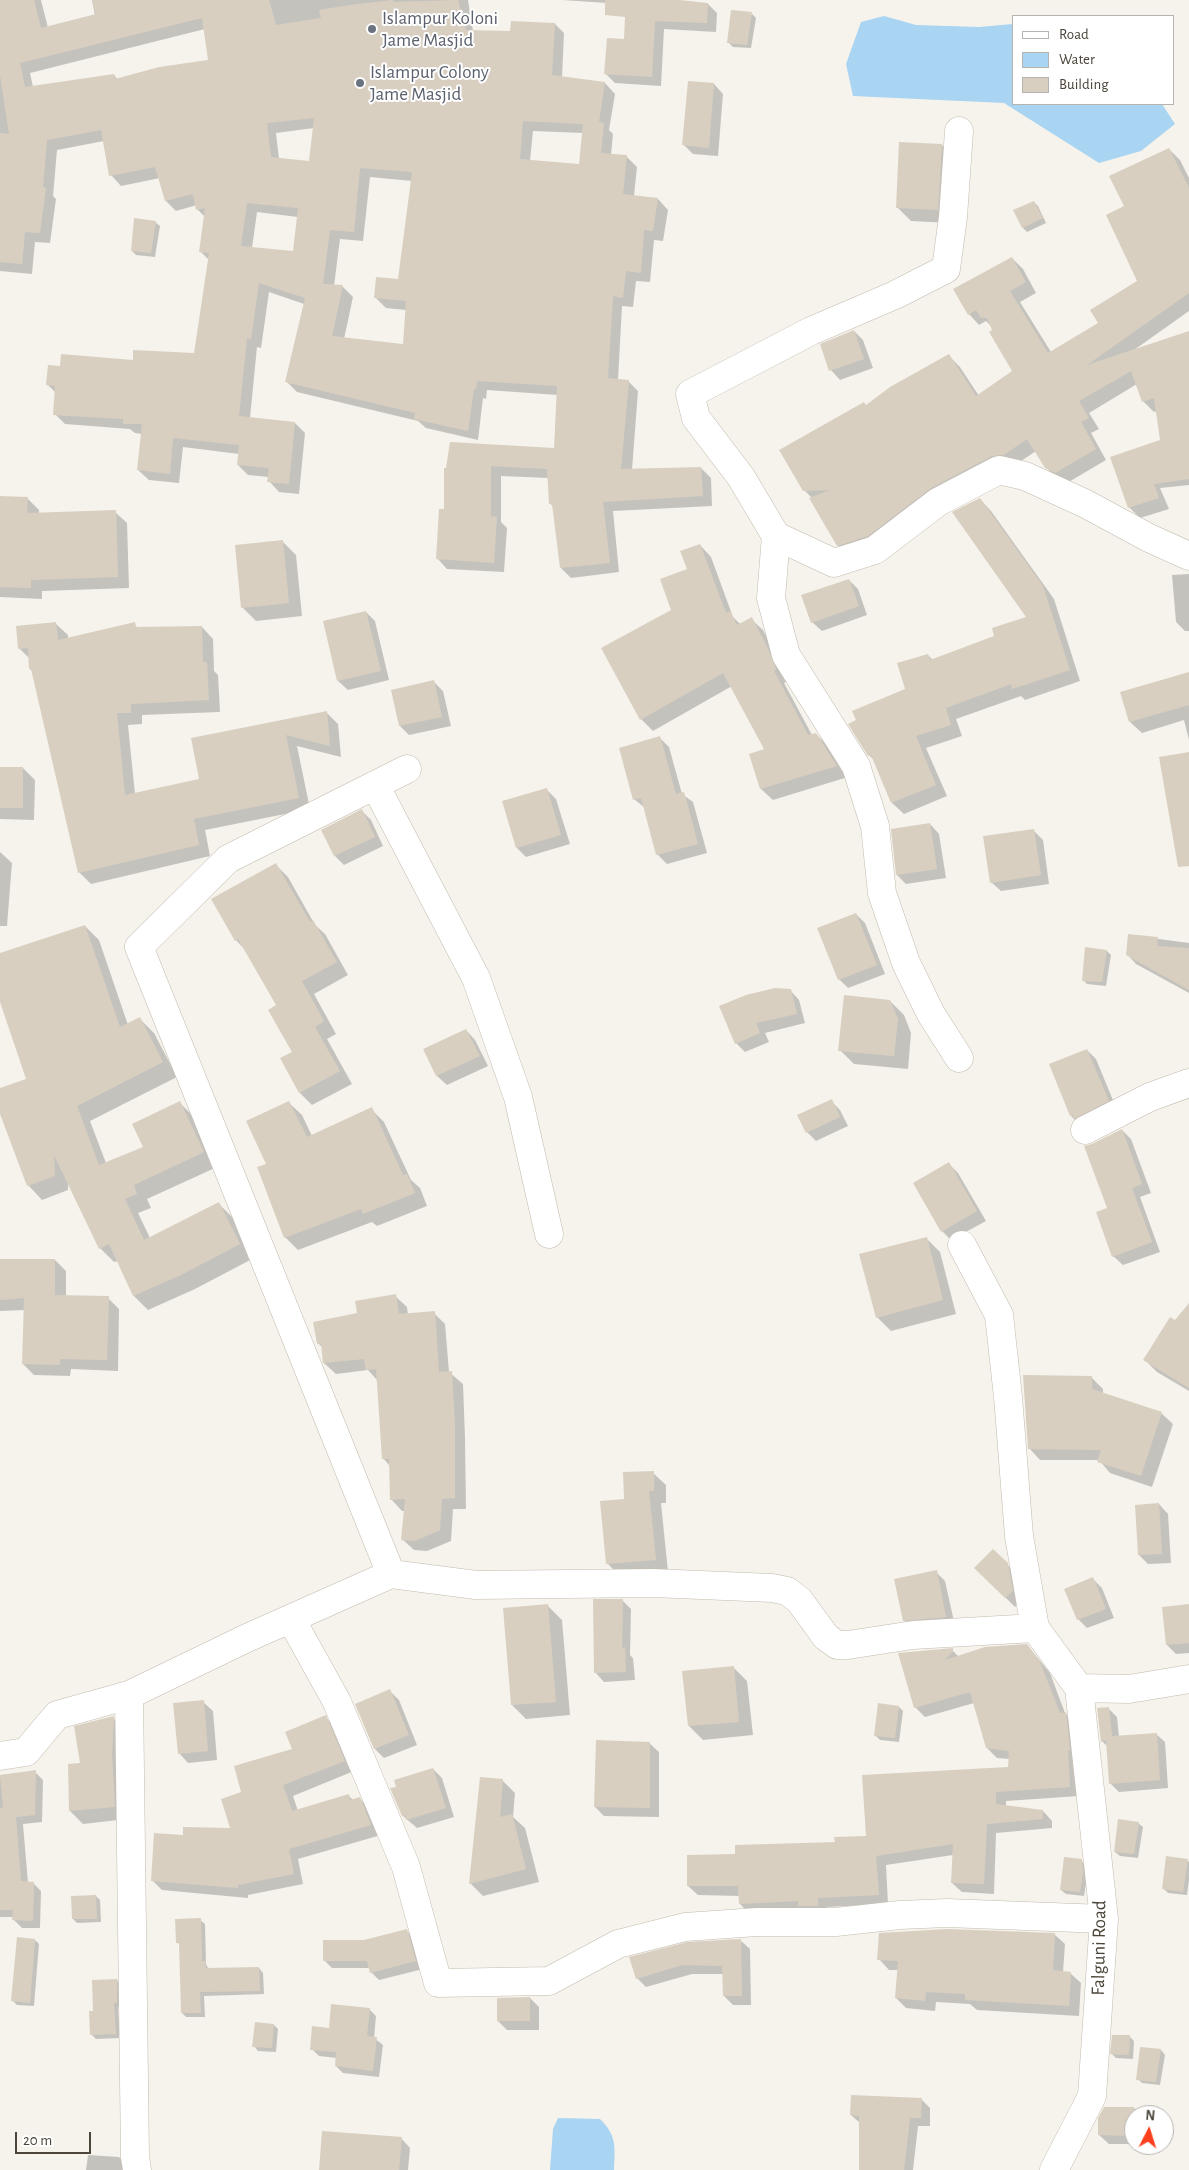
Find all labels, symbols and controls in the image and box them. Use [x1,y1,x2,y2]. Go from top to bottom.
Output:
place label: Islampur Koloni Jame Masjid [382,7,498,51]
legend [1012,15,1174,105]
marker: Islampur Koloni Jame Masjid [366,23,378,35]
text: Road [1059,27,1089,42]
text: Water [1059,52,1095,67]
place label: Islampur Colony Jame Masjid [370,61,489,105]
marker: Islampur Colony Jame Masjid [354,77,366,89]
text: Building [1059,77,1109,92]
street label: Falguni Road [1087,1900,1111,1996]
north arrow [1124,2105,1174,2155]
text: N [1145,2109,1156,2123]
scale bar [18,2122,94,2154]
text: 20 m [23,2133,52,2148]

